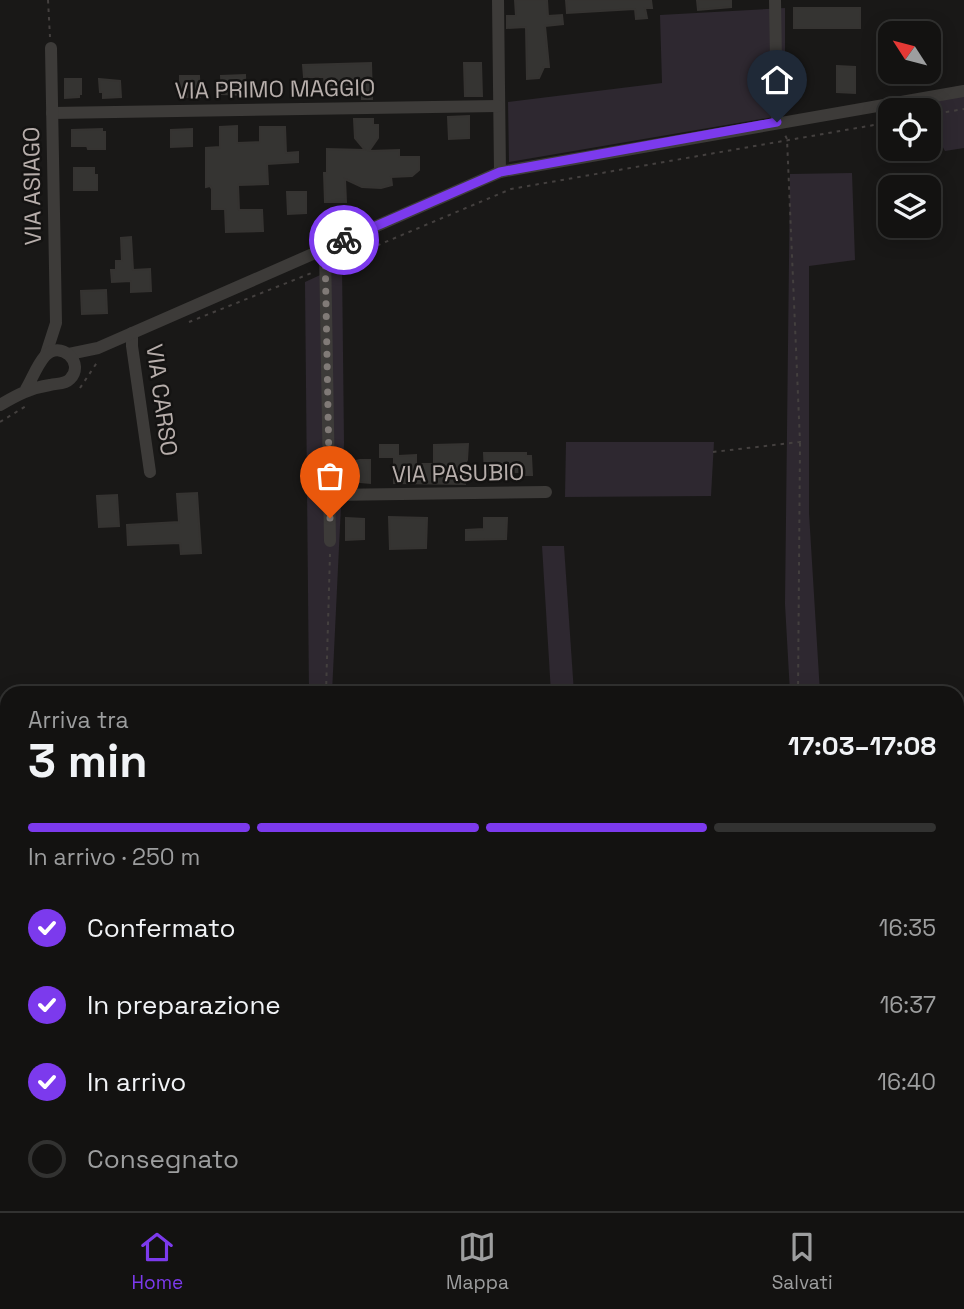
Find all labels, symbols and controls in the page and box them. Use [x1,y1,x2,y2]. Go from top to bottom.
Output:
north arrow [878,21,942,84]
map controls [878,21,941,238]
pin [747,50,807,122]
icon: home [758,61,796,99]
street label: VIA PRIMO MAGGIO [174,72,376,106]
button: locate [878,98,941,161]
street label: VIA ASIAGO [16,126,48,246]
button: layers [878,175,941,238]
courier [309,205,379,275]
icon: bike [325,221,363,259]
street label: VIA CARSO [139,342,185,458]
pin [300,446,360,518]
icon: bag [311,457,349,495]
street label: VIA PASUBIO [391,457,525,489]
text: Arriva tra [28,705,129,735]
text: 17:03–17:08 [788,729,936,763]
text: 3 min [28,732,148,790]
text: In arrivo · 250 m [28,842,200,872]
icon: check [28,909,66,947]
text: Confermato [87,911,235,945]
text: 16:35 [879,913,936,943]
icon: check [28,986,66,1024]
text: In preparazione [87,988,281,1022]
text: 16:37 [880,990,936,1020]
icon: check [28,1063,66,1101]
text: In arrivo [87,1065,186,1099]
text: 16:40 [877,1067,936,1097]
text: Consegnato [87,1142,239,1176]
tab: Home [131,1228,183,1295]
tab: Mappa [446,1228,509,1295]
tab: Salvati [772,1228,833,1295]

